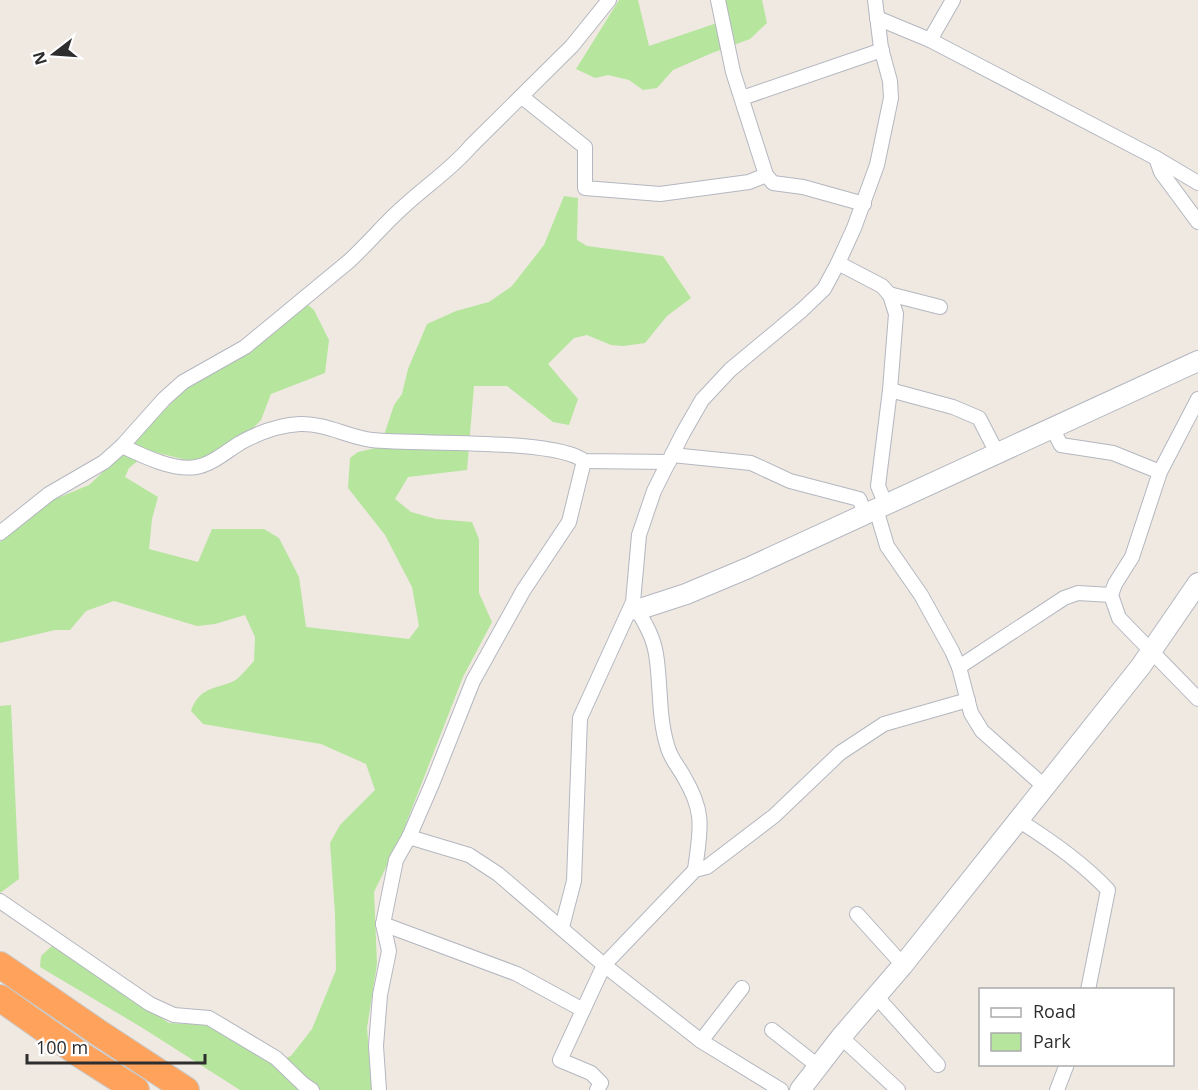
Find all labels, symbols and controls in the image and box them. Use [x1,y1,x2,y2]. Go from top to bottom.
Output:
north arrow [24,24,84,84]
text: N [27,49,52,68]
legend [979,988,1174,1066]
text: Road [1033,999,1076,1023]
scale bar [27,1027,206,1065]
text: Park [1033,1029,1071,1053]
text: 100 m [36,1035,88,1059]

